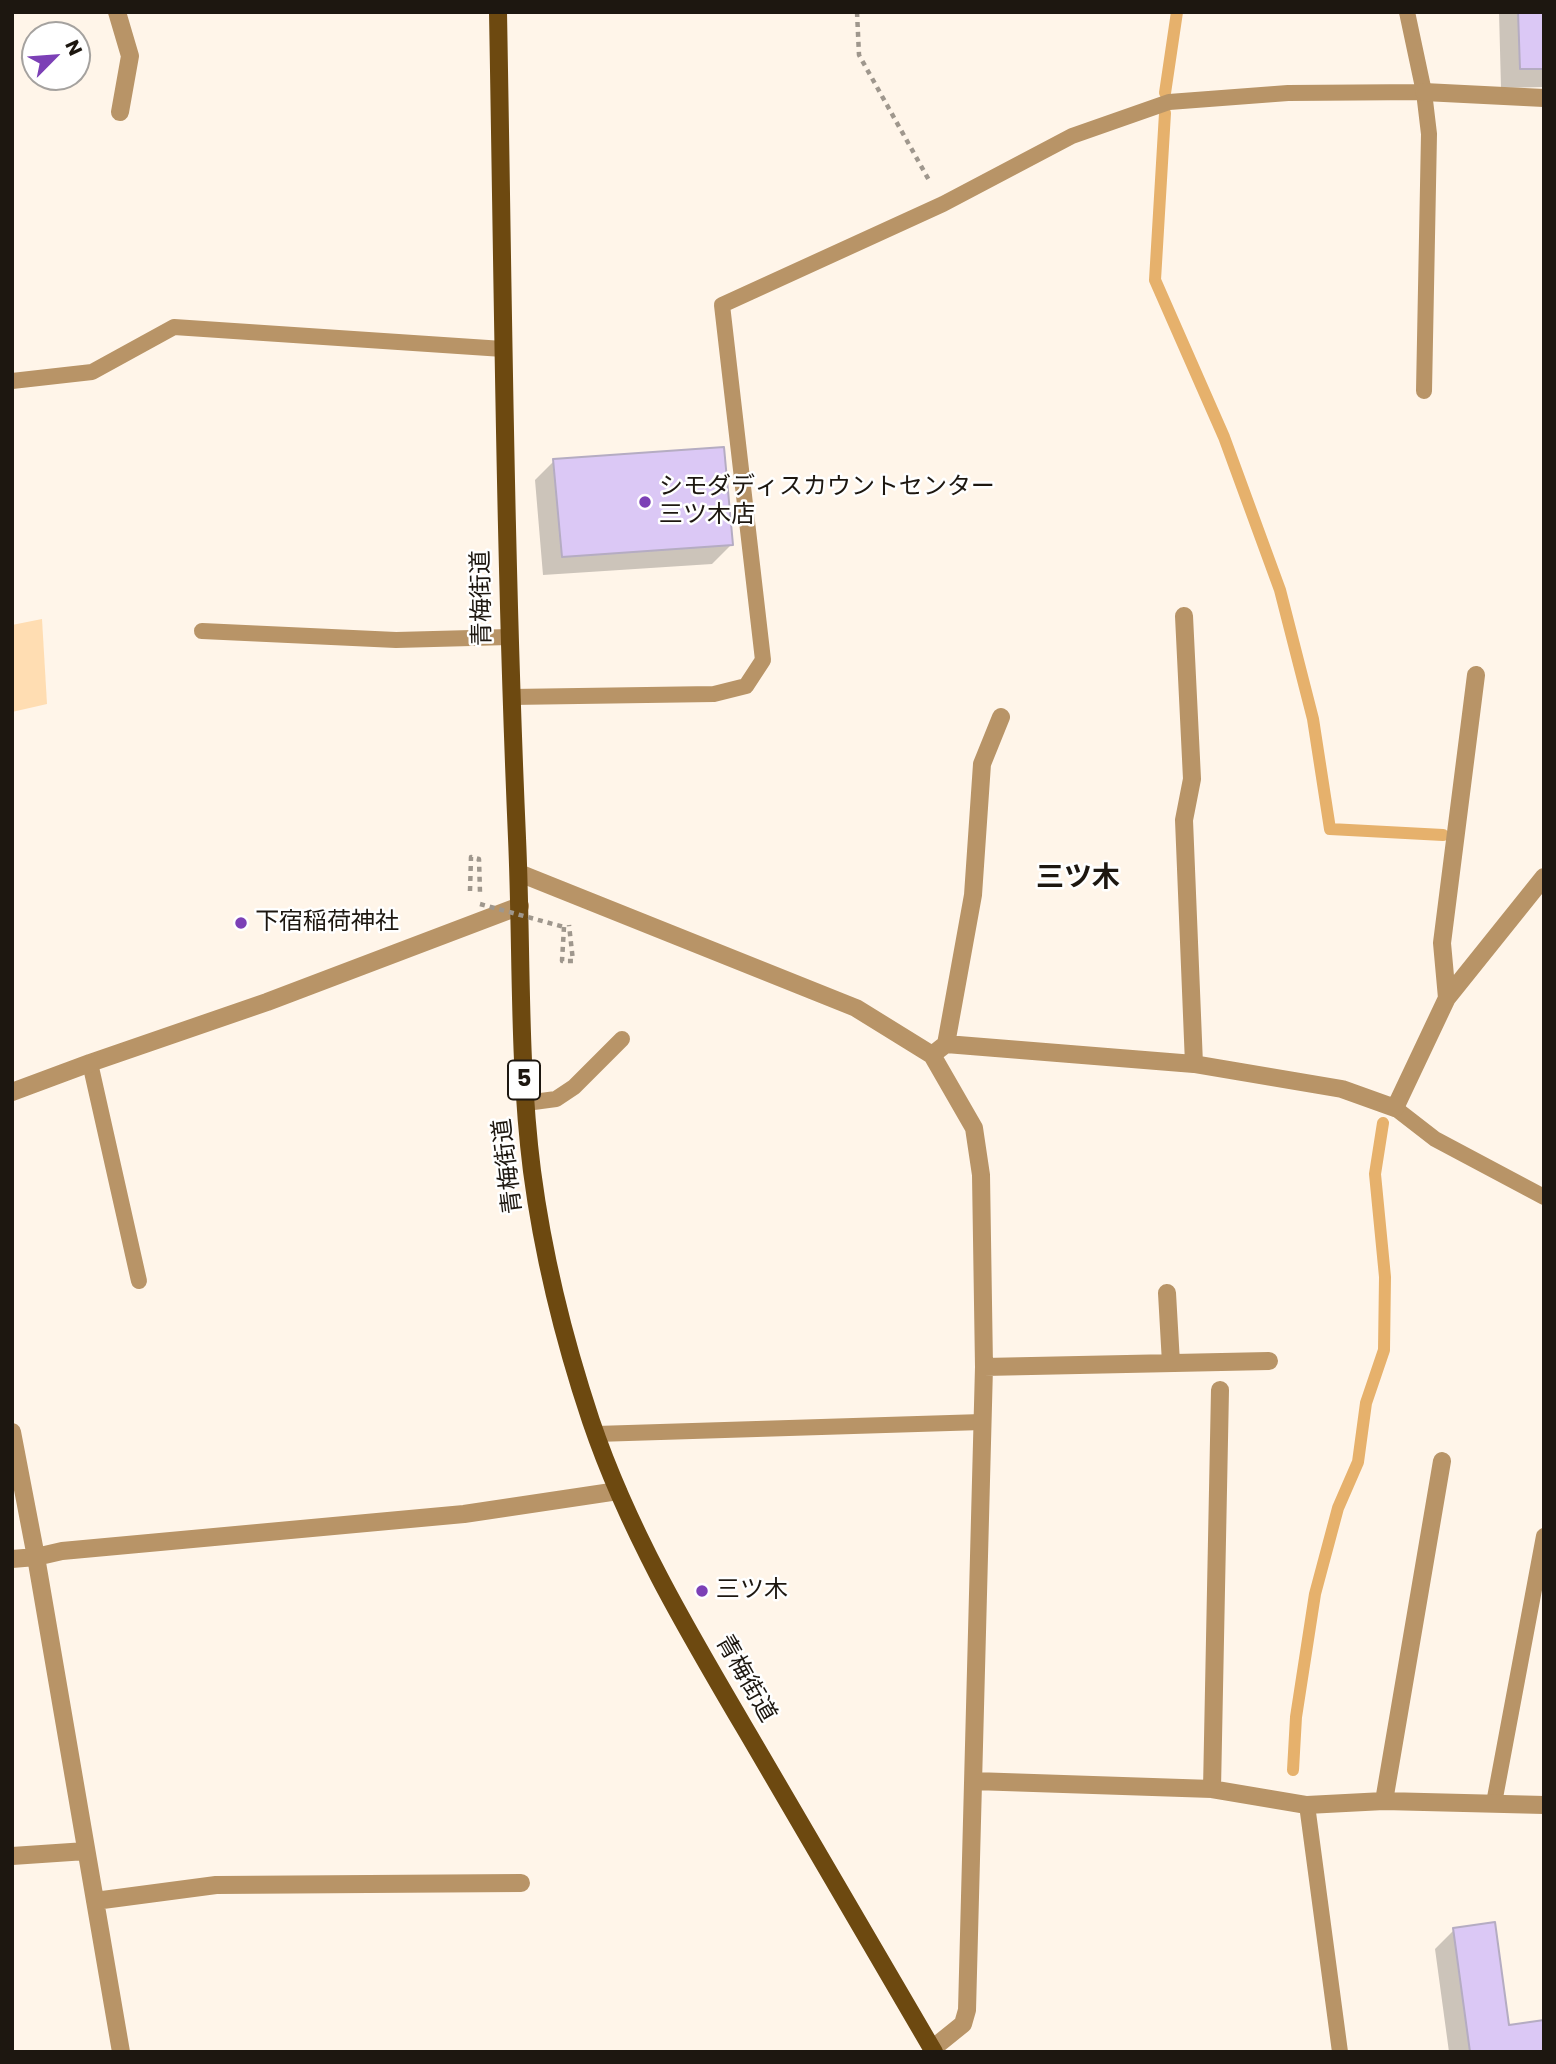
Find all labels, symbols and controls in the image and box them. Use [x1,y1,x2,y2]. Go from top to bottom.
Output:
north arrow [21,21,91,91]
text: N [58,36,89,60]
place label: シモダディスカウントセンター 三ツ木店 [659,474,995,530]
marker: シモダディスカウントセンター 三ツ木店 [637,494,653,510]
street label: 青梅街道 [468,550,498,646]
district label: 三ツ木 [1036,862,1120,896]
place label: 下宿稲荷神社 [255,909,399,937]
marker: 下宿稲荷神社 [233,915,249,931]
road number: 5 [508,1060,540,1100]
street label: 青梅街道 [489,1117,529,1215]
place label: 三ツ木 [716,1577,788,1605]
marker: 三ツ木 [694,1583,710,1599]
street label: 青梅街道 [709,1630,781,1728]

